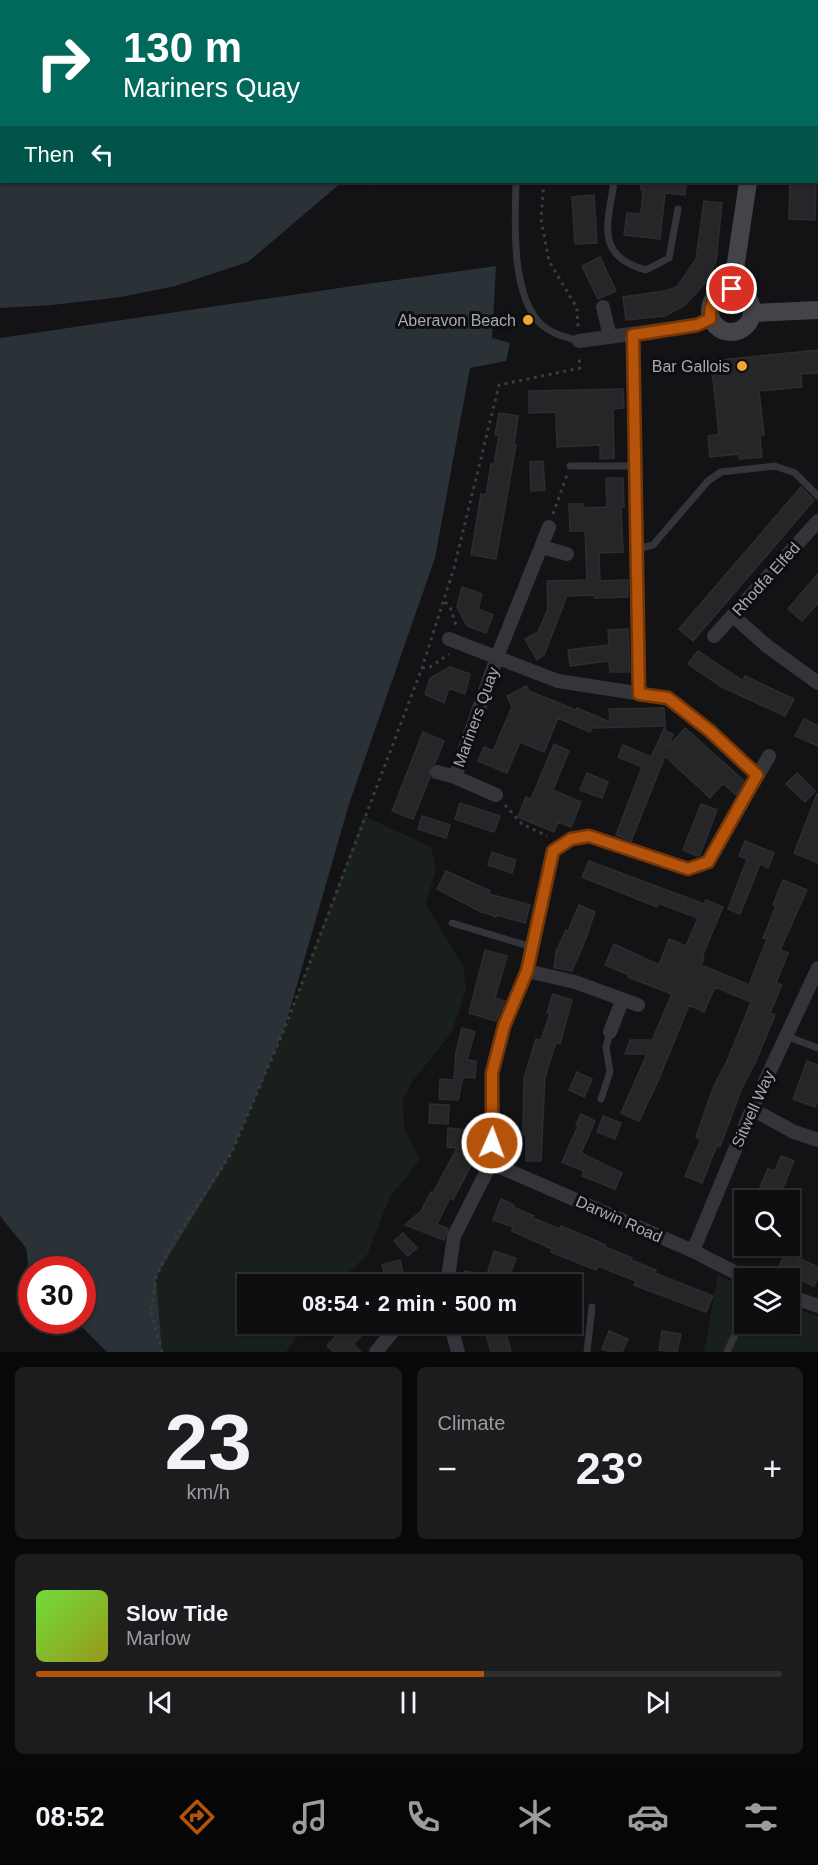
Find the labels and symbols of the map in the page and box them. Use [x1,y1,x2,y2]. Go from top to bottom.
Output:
pin [706,263,757,314]
place label: Aberavon Beach [398,312,516,329]
marker: Aberavon Beach [521,313,535,327]
place label: Bar Gallois [652,358,730,375]
marker: Bar Gallois [735,359,749,373]
street label: Rhodfa Elfed [729,539,803,619]
street label: Mariners Quay [450,665,502,769]
street label: Sitwell Way [729,1068,777,1150]
position arrow [460,1111,524,1175]
street label: Darwin Road [573,1192,665,1246]
speed limit sign: 30 [18,1256,96,1334]

